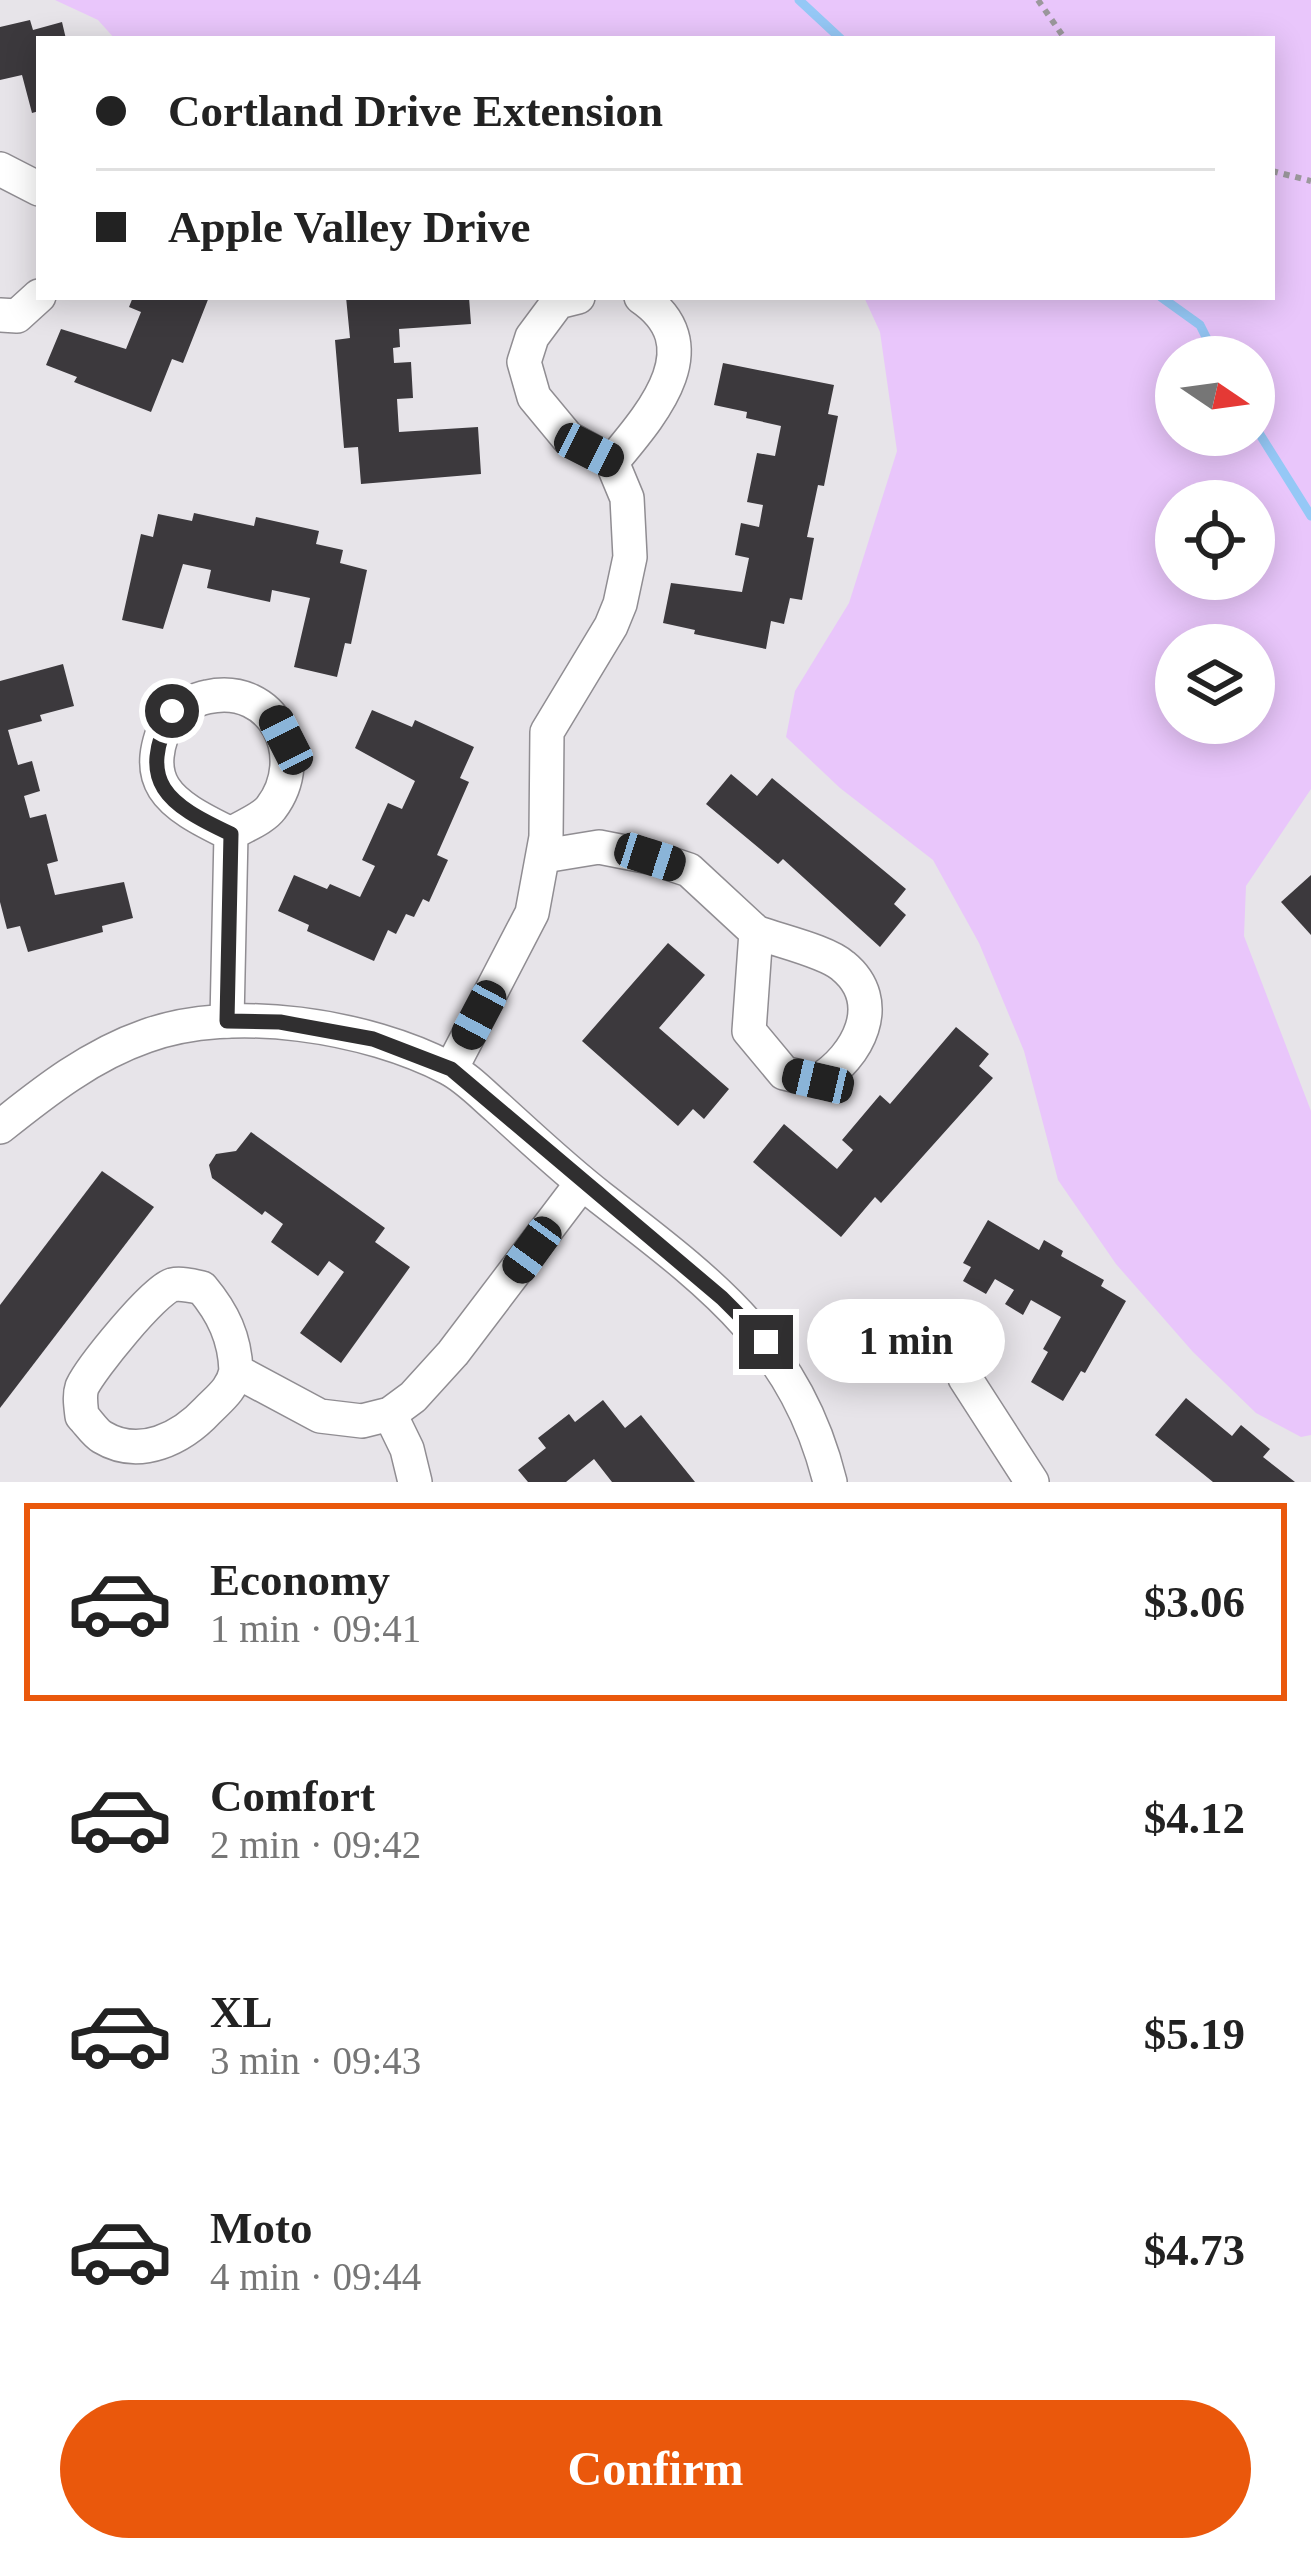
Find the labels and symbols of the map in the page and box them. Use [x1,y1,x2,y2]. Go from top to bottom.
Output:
north arrow [1155,336,1275,456]
car [549,418,629,482]
route start [145,684,199,738]
car [254,700,318,780]
car [610,829,690,885]
car [446,975,512,1055]
car [779,1055,857,1107]
car [496,1210,568,1290]
callout: 1 min [808,1300,1006,1384]
route end [739,1315,793,1369]

